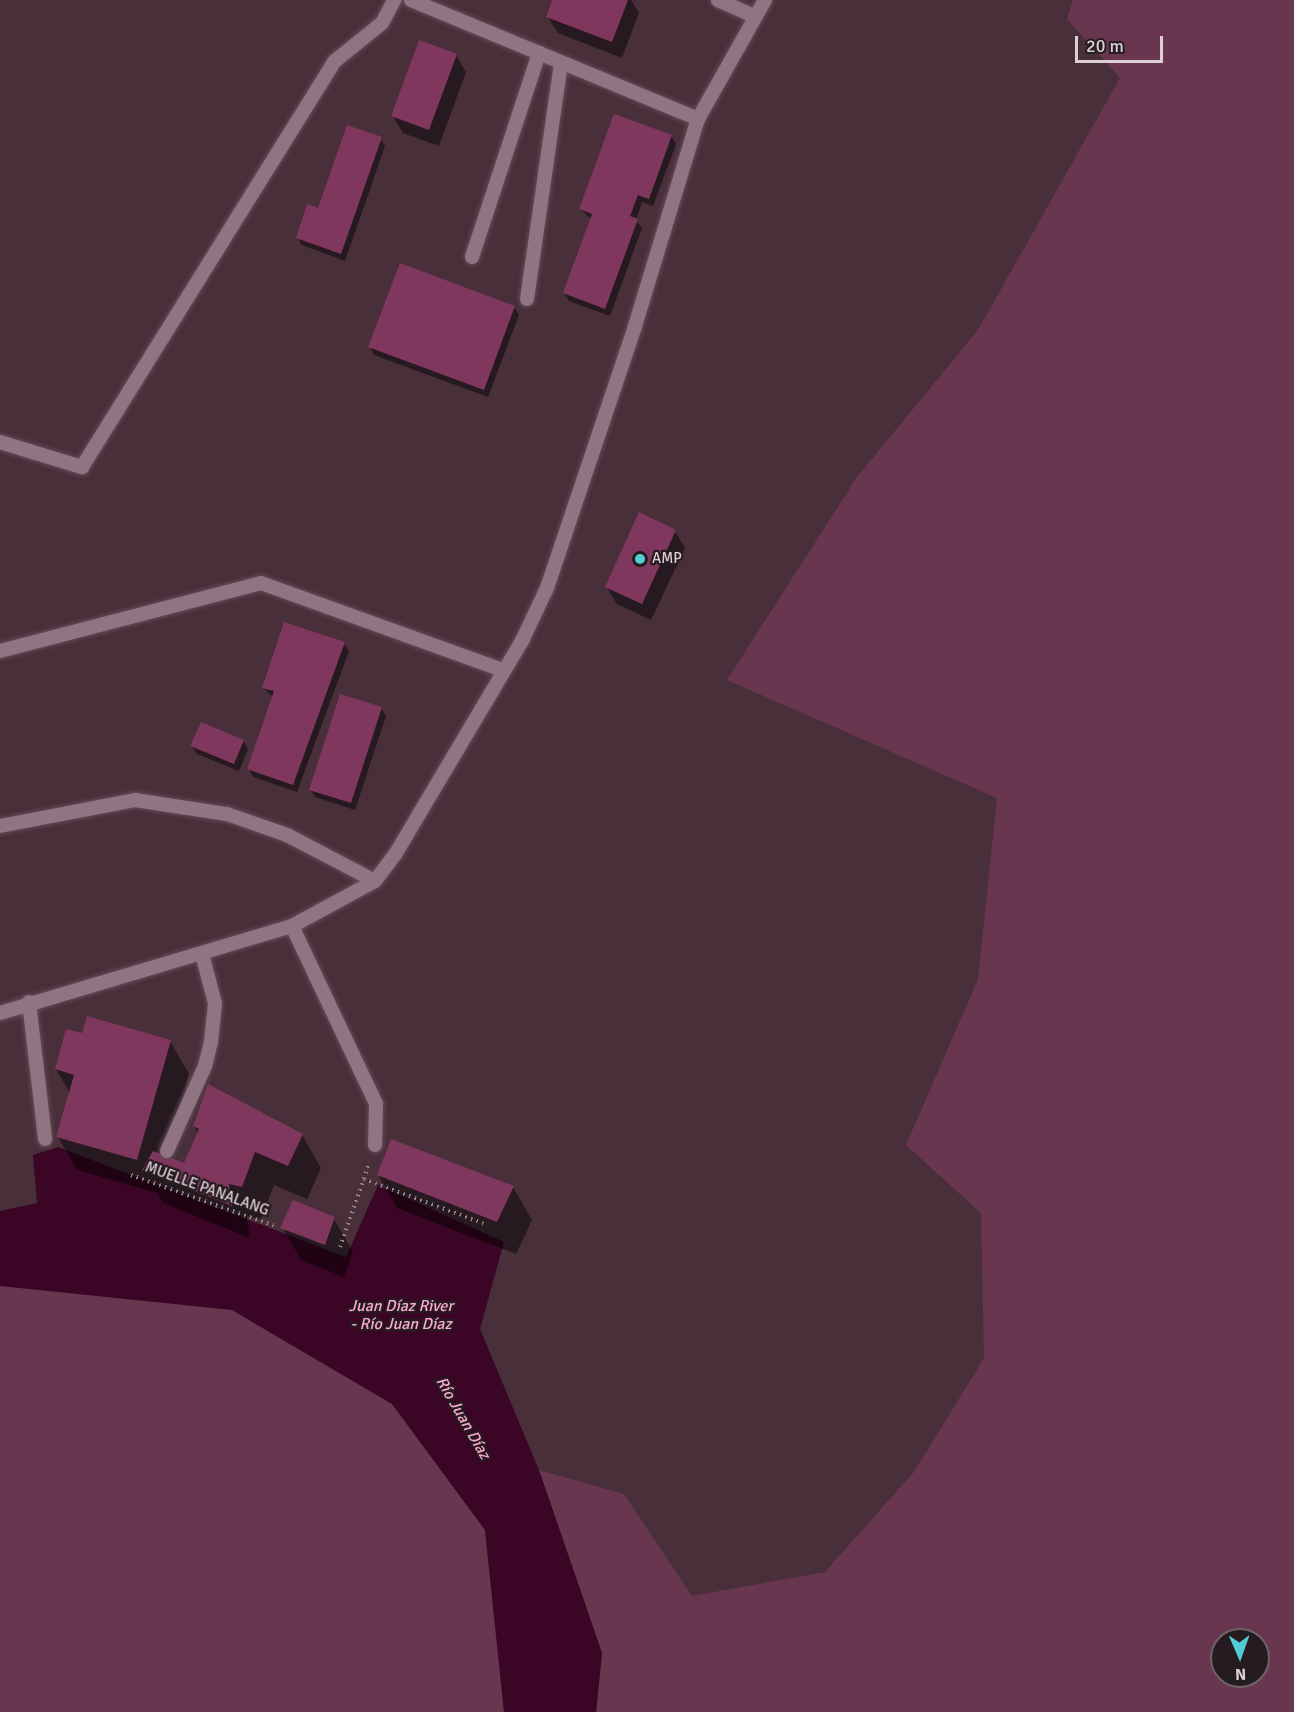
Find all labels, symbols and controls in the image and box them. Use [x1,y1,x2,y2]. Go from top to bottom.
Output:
scale bar [1078,24,1166,62]
text: 20 m [1086,35,1124,57]
place label: AMP [652,550,682,568]
marker: AMP [633,552,647,566]
street label: MUELLE PANALANG [143,1158,271,1220]
water label: Juan Díaz River - Río Juan Díaz [349,1296,453,1334]
water label: Río Juan Díaz [432,1373,494,1463]
north arrow [1210,1628,1270,1688]
text: N [1235,1664,1246,1684]

